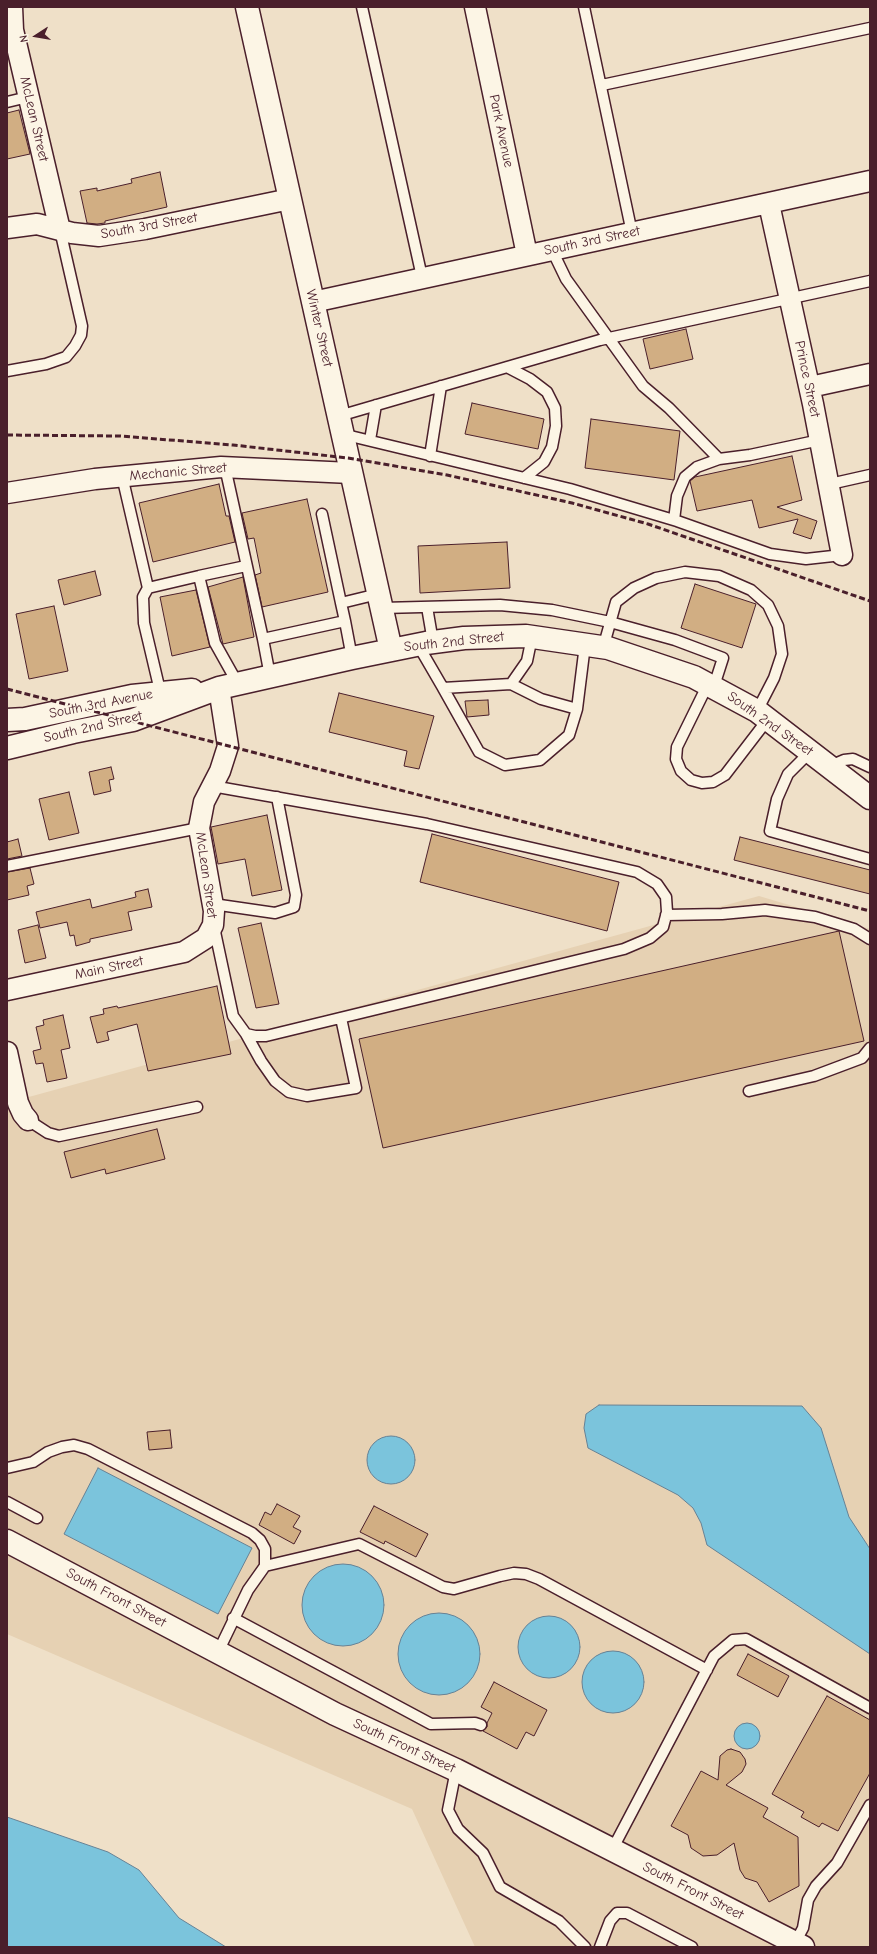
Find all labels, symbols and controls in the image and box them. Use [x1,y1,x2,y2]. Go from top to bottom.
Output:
north arrow [16,16,56,56]
text: N [17,34,31,43]
street label: McLean Street [16,75,52,163]
street label: Park Avenue [485,93,517,169]
street label: South 3rd Street [99,209,199,243]
street label: South 3rd Street [542,223,642,259]
street label: Winter Street [302,288,336,368]
street label: Prince Street [791,339,823,419]
street label: Mechanic Street [129,459,227,485]
street label: South 2nd Street [403,628,505,656]
street label: South 3rd Avenue [48,686,154,722]
street label: South 2nd Street [724,688,816,760]
street label: South 2nd Street [42,707,144,747]
street label: McLean Street [192,831,220,919]
street label: Main Street [73,953,145,983]
street label: South Front Street [63,1565,169,1631]
street label: South Front Street [350,1715,458,1777]
street label: South Front Street [640,1858,746,1924]

